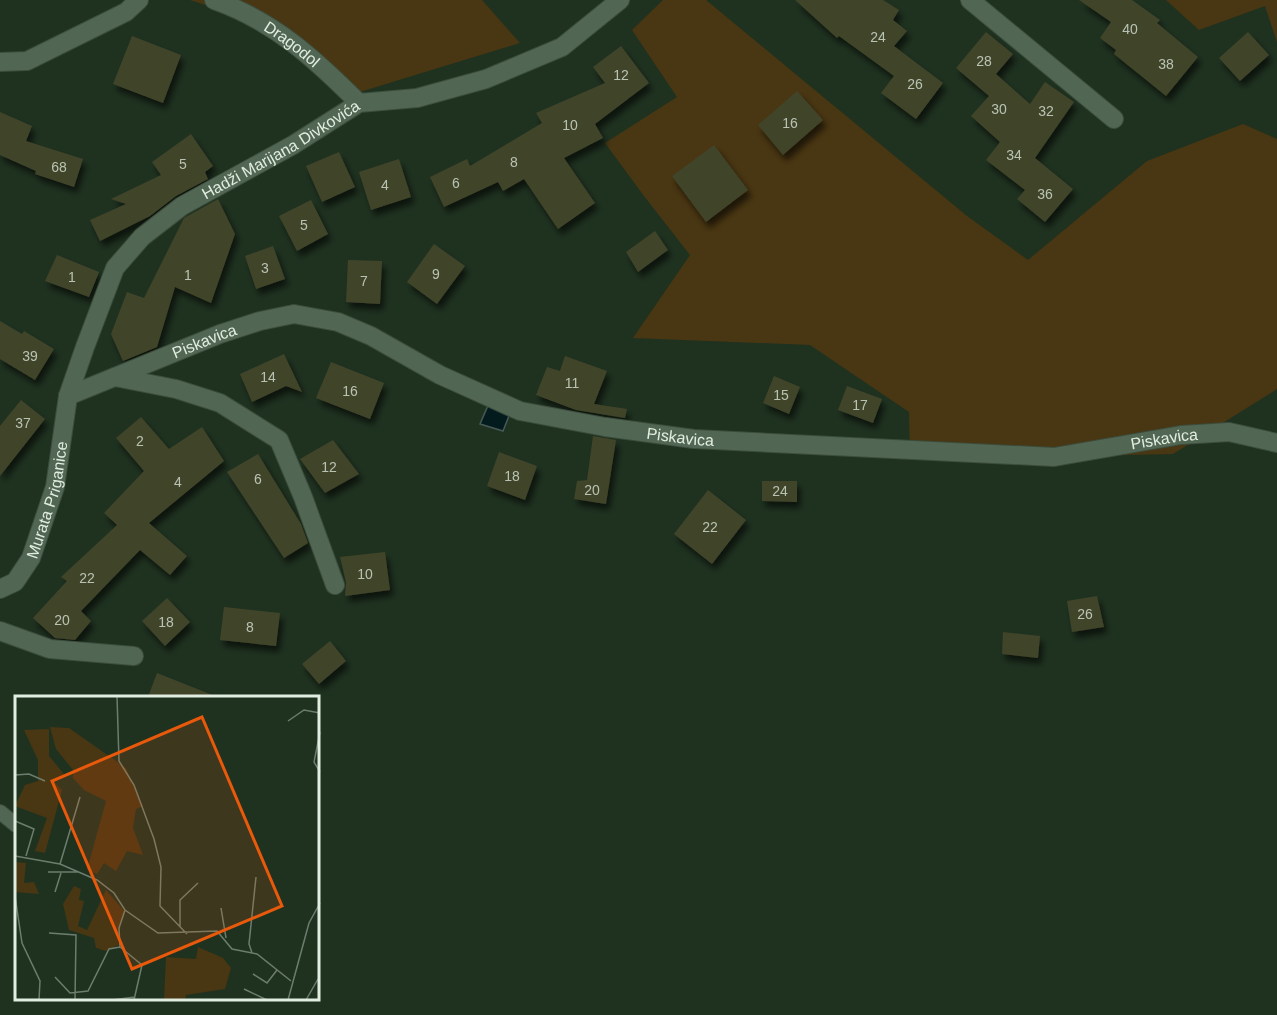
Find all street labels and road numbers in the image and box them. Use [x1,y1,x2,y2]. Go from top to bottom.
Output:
street label: Dragodol [261,18,323,70]
street label: Hadži Marijana Divkovića [199,97,363,202]
street label: Piskavica [170,321,239,362]
street label: Piskavica [646,425,714,449]
street label: Piskavica [1129,426,1198,453]
street label: Murata Priganice [23,440,70,561]

